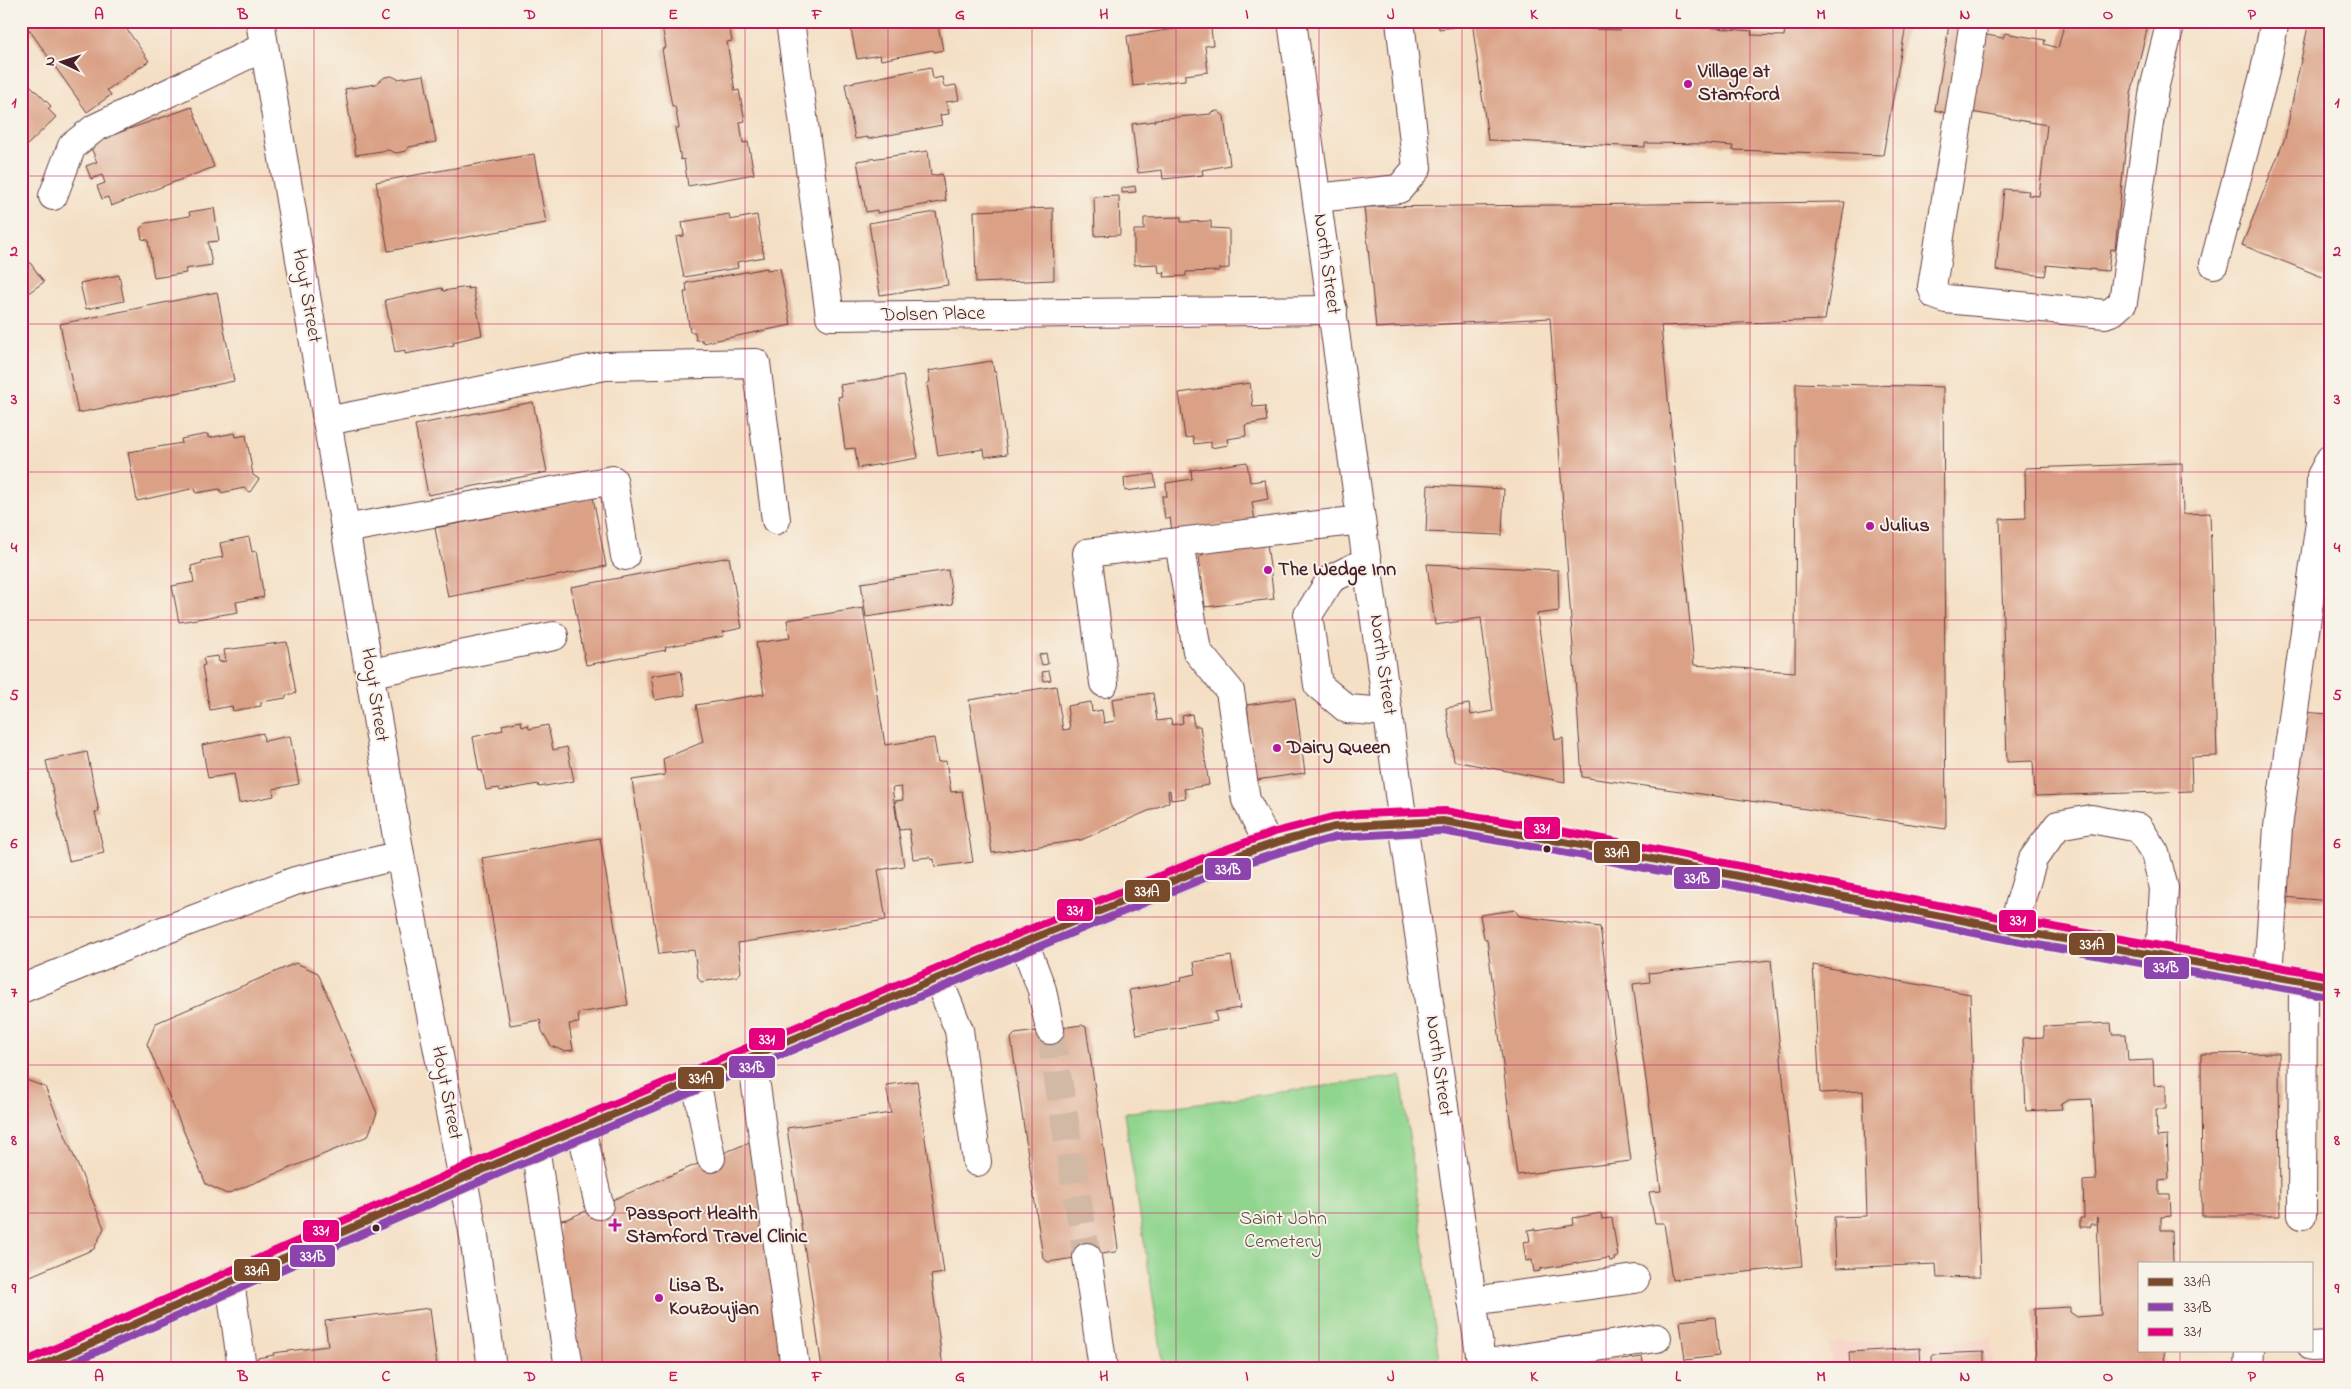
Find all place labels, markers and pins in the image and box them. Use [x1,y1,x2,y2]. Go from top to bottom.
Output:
place label: Village at Stamford [1697,58,1781,110]
marker: Village at Stamford [1682,78,1694,90]
place label: Julius [1880,512,1930,541]
marker: Julius [1864,520,1876,532]
place label: The Wedge Inn [1278,556,1396,586]
marker: The Wedge Inn [1262,564,1274,576]
place label: Dairy Queen [1286,734,1391,764]
marker: Dairy Queen [1271,742,1283,754]
unlabelled marker [1542,844,1552,854]
place label: Passport Health Stamford Travel Clinic [626,1200,808,1252]
marker: Passport Health Stamford Travel Clinic [608,1218,622,1232]
unlabelled marker [371,1223,381,1233]
place label: Lisa B. Kouzoujian [669,1272,759,1324]
marker: Lisa B. Kouzoujian [653,1292,665,1304]

